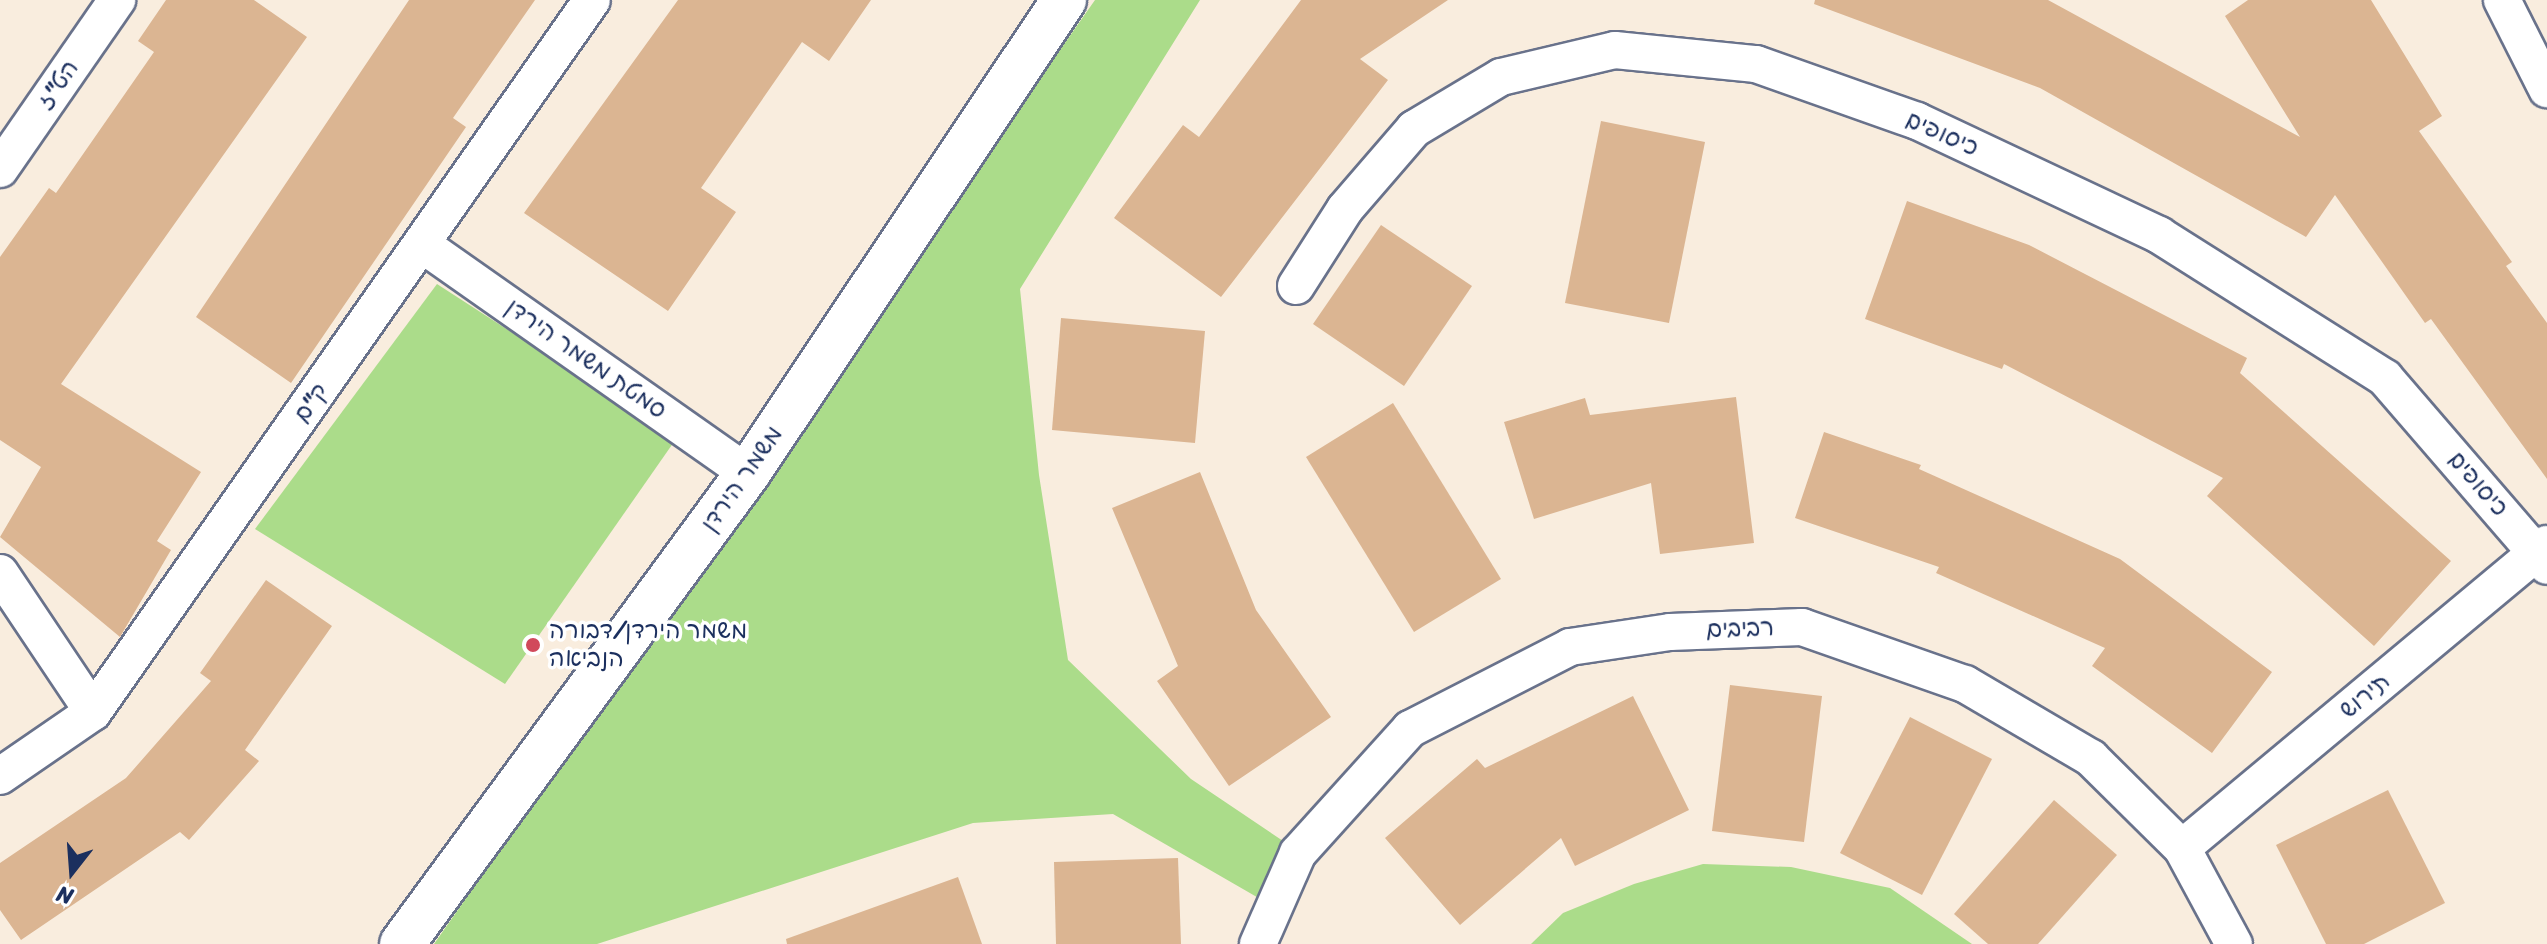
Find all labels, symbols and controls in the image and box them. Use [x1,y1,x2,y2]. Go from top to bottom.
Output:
street label: הט"ז [31,55,85,115]
street label: כיסופים [1901,105,1983,163]
street label: סמטת משמר הירדן [500,293,672,425]
street label: ק"ם [287,378,335,428]
street label: משמר הירדן [695,421,789,537]
street label: כיסופים [2442,446,2514,522]
street label: רביבים [1705,613,1775,645]
place label: משמר הירדן/דבורה הנביאה [549,617,747,673]
marker: משמר הירדן/דבורה הנביאה [524,636,542,654]
street label: תירוש [2334,667,2396,725]
north arrow [32,832,112,912]
text: N [52,875,78,916]

